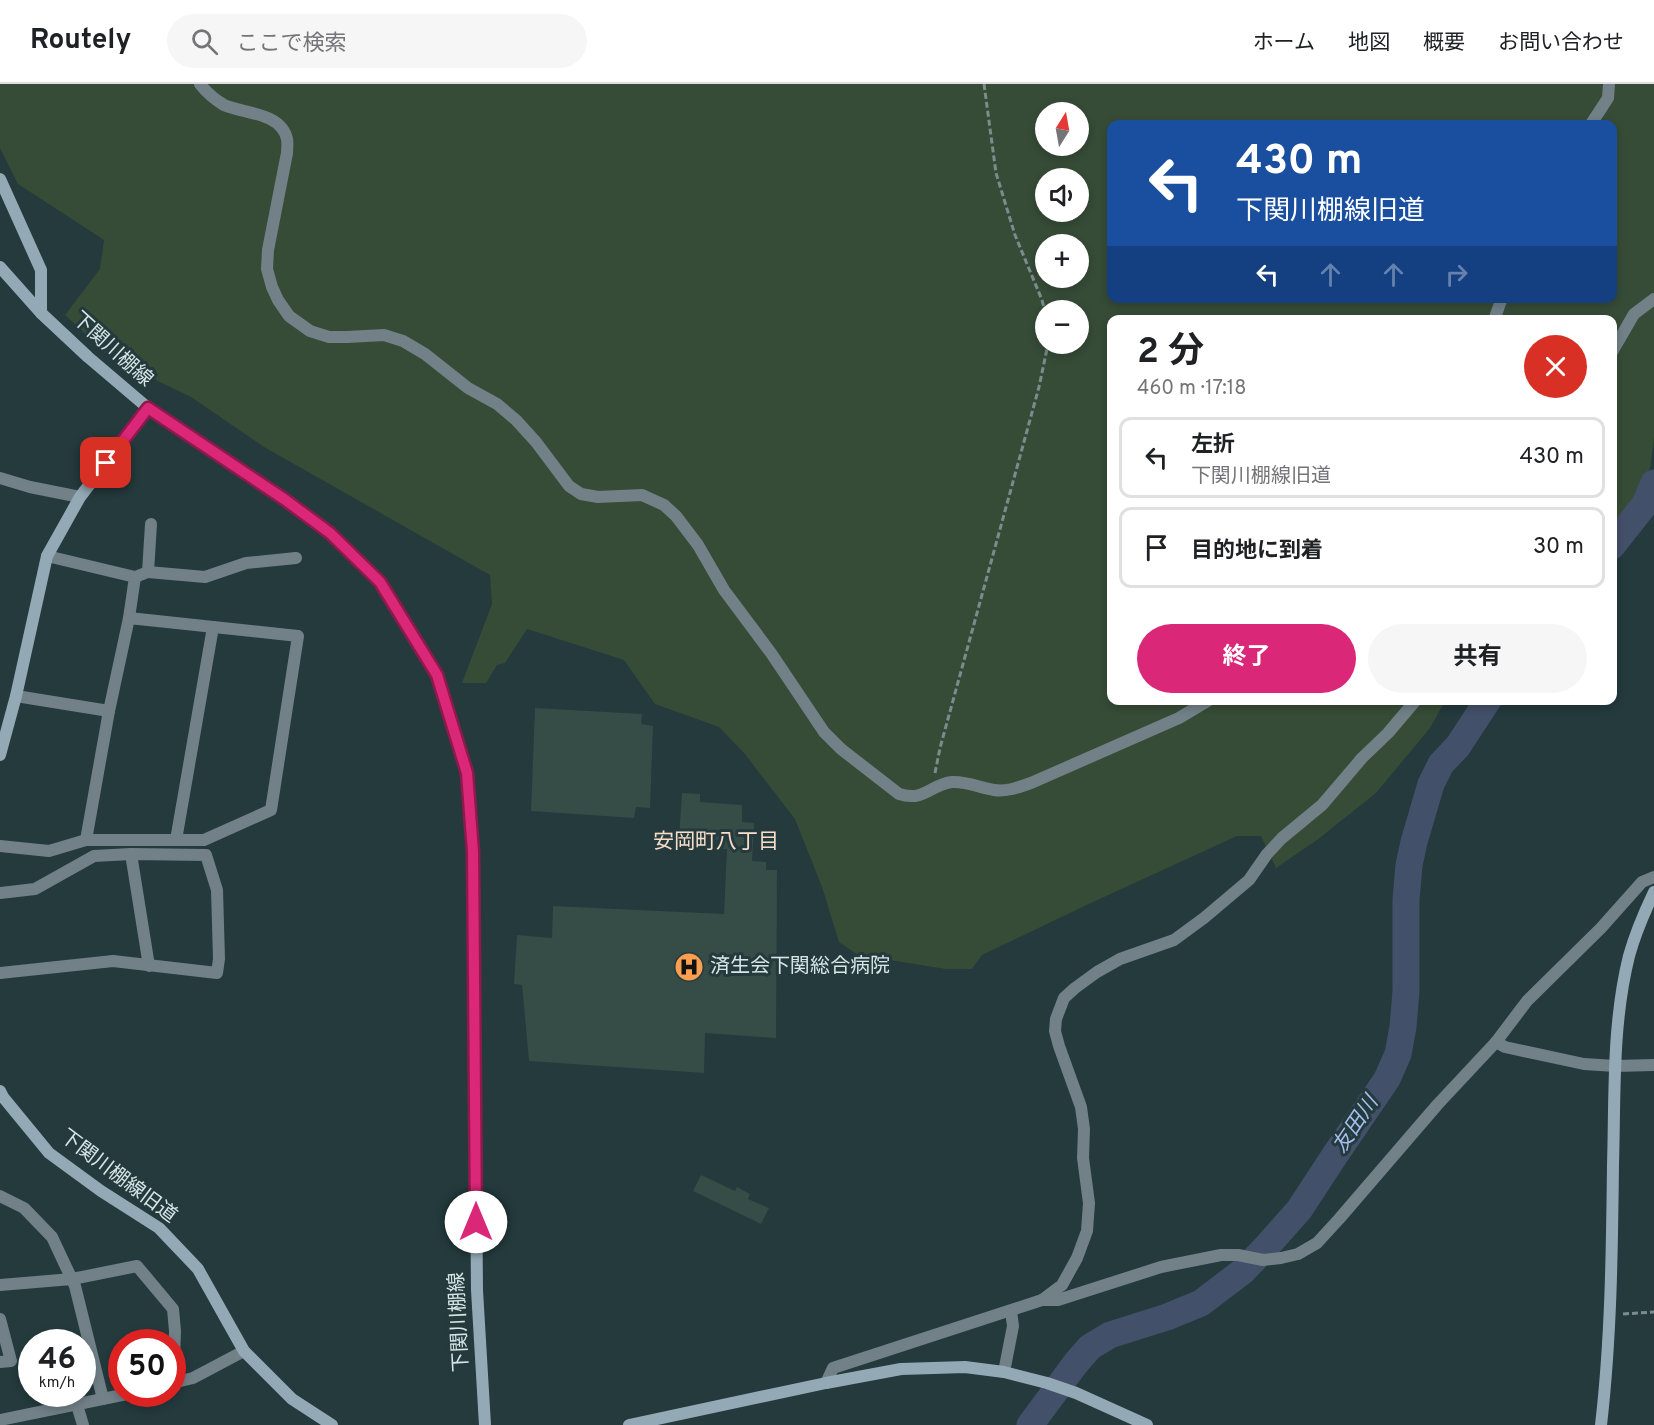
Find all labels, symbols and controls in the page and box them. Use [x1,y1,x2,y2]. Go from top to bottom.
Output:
search box [167,14,587,68]
text: Routely [30,23,131,59]
icon: search [188,25,221,58]
text: ホーム [1253,30,1315,57]
text: 地図 [1348,30,1390,57]
text: 概要 [1423,30,1465,57]
text: お問い合わせ [1498,30,1624,57]
text: ここで検索 [236,31,346,58]
north arrow [1035,102,1089,156]
map controls [1035,102,1089,354]
text: 430 m [1236,136,1362,189]
icon: left [1137,144,1215,222]
button: sound [1035,168,1089,222]
text: 下関川棚線旧道 [1236,195,1425,229]
button: + [1035,234,1089,288]
icon: left [1251,258,1284,291]
icon: ahead [1314,258,1347,291]
icon: ahead [1377,258,1410,291]
icon: right [1440,258,1473,291]
button: − [1035,300,1089,354]
street label: 下関川棚線 [66,307,158,393]
text: 2 分 [1137,330,1204,376]
button: close [1524,335,1587,398]
text: 460 m · 17:18 [1137,376,1246,402]
text: 左折 [1191,432,1235,459]
pin [80,437,131,488]
icon: left [1140,441,1173,474]
text: 430 m [1519,444,1584,471]
icon: arrive [89,446,122,479]
text: 下関川棚線旧道 [1191,464,1331,490]
icon: arrive [1140,531,1173,564]
text: 30 m [1533,534,1584,561]
text: 目的地に到着 [1191,538,1323,565]
button: 終了 [1137,624,1356,693]
button: 共有 [1368,624,1587,693]
district label: 安岡町八丁目 [653,829,779,856]
hospital icon: 済生会下関総合病院 [673,951,705,983]
place label: 済生会下関総合病院 [710,954,890,980]
water label: 友田川 [1327,1090,1386,1159]
street label: 下関川棚線旧道 [54,1124,182,1230]
position arrow [444,1190,508,1254]
street label: 下関川棚線 [444,1271,476,1373]
speed limit sign: 50 [108,1329,186,1407]
text: 46 [38,1342,76,1379]
text: km/h [39,1374,75,1393]

